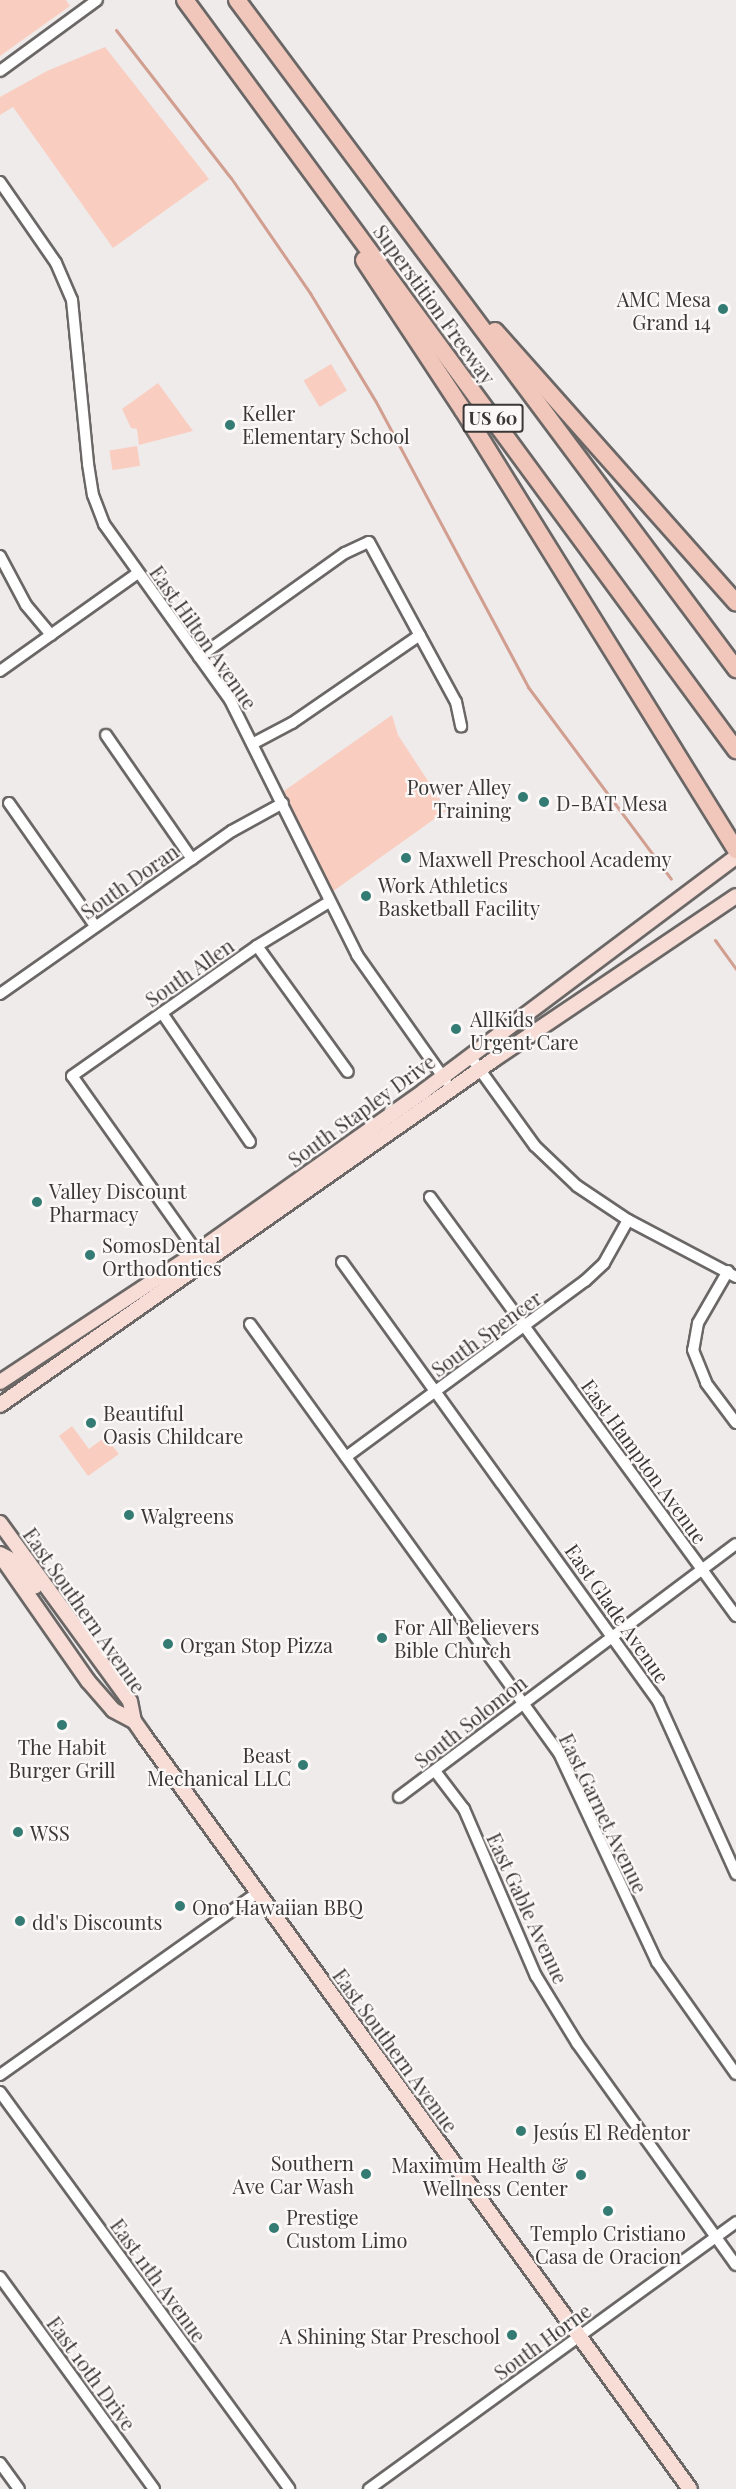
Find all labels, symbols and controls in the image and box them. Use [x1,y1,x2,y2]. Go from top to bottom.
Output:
street label: Superstition Freeway [369,220,501,388]
place label: AMC Mesa Grand 14 [617,286,711,333]
marker: AMC Mesa Grand 14 [716,302,730,316]
place label: Keller Elementary School [242,401,410,448]
road number: US 60 [462,403,524,433]
marker: Keller Elementary School [223,418,237,432]
street label: East Hilton Avenue [145,560,263,714]
place label: Power Alley Training [406,774,511,821]
marker: Power Alley Training [516,790,530,804]
place label: D-BAT Mesa [556,790,668,814]
marker: D-BAT Mesa [537,795,551,809]
street label: South Doran [76,839,182,923]
place label: Maxwell Preschool Academy [418,846,672,870]
marker: Maxwell Preschool Academy [399,851,413,865]
place label: Work Athletics Basketball Facility [378,873,540,920]
marker: Work Athletics Basketball Facility [359,889,373,903]
street label: South Allen [140,933,238,1011]
place label: AllKids Urgent Care [470,1006,579,1053]
marker: AllKids Urgent Care [447,1020,465,1038]
street label: South Stapley Drive [283,1049,439,1171]
place label: Valley Discount Pharmacy [49,1178,187,1225]
marker: Valley Discount Pharmacy [30,1195,44,1209]
place label: SomosDental Orthodontics [102,1232,222,1279]
marker: SomosDental Orthodontics [83,1248,97,1262]
street label: South Spencer [426,1285,546,1381]
street label: East Hampton Avenue [577,1374,713,1548]
place label: Beautiful Oasis Childcare [103,1400,243,1447]
marker: Beautiful Oasis Childcare [84,1416,98,1430]
place label: Walgreens [141,1503,234,1527]
marker: Walgreens [122,1508,136,1522]
street label: East Southern Avenue [19,1522,151,1698]
street label: East Glade Avenue [561,1538,675,1688]
place label: For All Believers Bible Church [394,1614,541,1661]
marker: For All Believers Bible Church [375,1631,389,1645]
place label: Organ Stop Pizza [180,1632,333,1656]
marker: Organ Stop Pizza [161,1637,175,1651]
street label: South Solomon [409,1670,531,1772]
marker: The Habit Burger Grill [55,1718,69,1732]
street label: East Garnet Avenue [555,1729,653,1897]
place label: The Habit Burger Grill [8,1734,116,1781]
place label: Beast Mechanical LLC [147,1742,291,1789]
marker: Beast Mechanical LLC [296,1758,310,1772]
place label: WSS [30,1820,70,1844]
marker: WSS [11,1825,25,1839]
street label: East Gable Avenue [482,1828,574,1988]
place label: Ono Hawaiian BBQ [192,1894,363,1918]
marker: Ono Hawaiian BBQ [173,1899,187,1913]
place label: dd's Discounts [32,1909,162,1933]
marker: dd's Discounts [13,1914,27,1928]
street label: East Southern Avenue [328,1963,464,2137]
place label: Jesús El Redentor [533,2119,690,2143]
marker: Jesús El Redentor [514,2124,528,2138]
place label: Southern Ave Car Wash [231,2150,354,2197]
place label: Maximum Health & Wellness Center [391,2152,568,2199]
marker: Maximum Health & Wellness Center [572,2166,590,2184]
marker: Southern Ave Car Wash [359,2167,373,2181]
place label: Prestige Custom Limo [286,2204,407,2251]
marker: Templo Cristiano Casa de Oracion [601,2204,615,2218]
street label: East 11th Avenue [106,2213,212,2347]
place label: Templo Cristiano Casa de Oracion [530,2220,686,2267]
marker: Prestige Custom Limo [267,2221,281,2235]
street label: South Horne [489,2298,595,2384]
street label: East 10th Drive [43,2311,141,2435]
place label: A Shining Star Preschool [279,2323,500,2347]
marker: A Shining Star Preschool [505,2328,519,2342]

